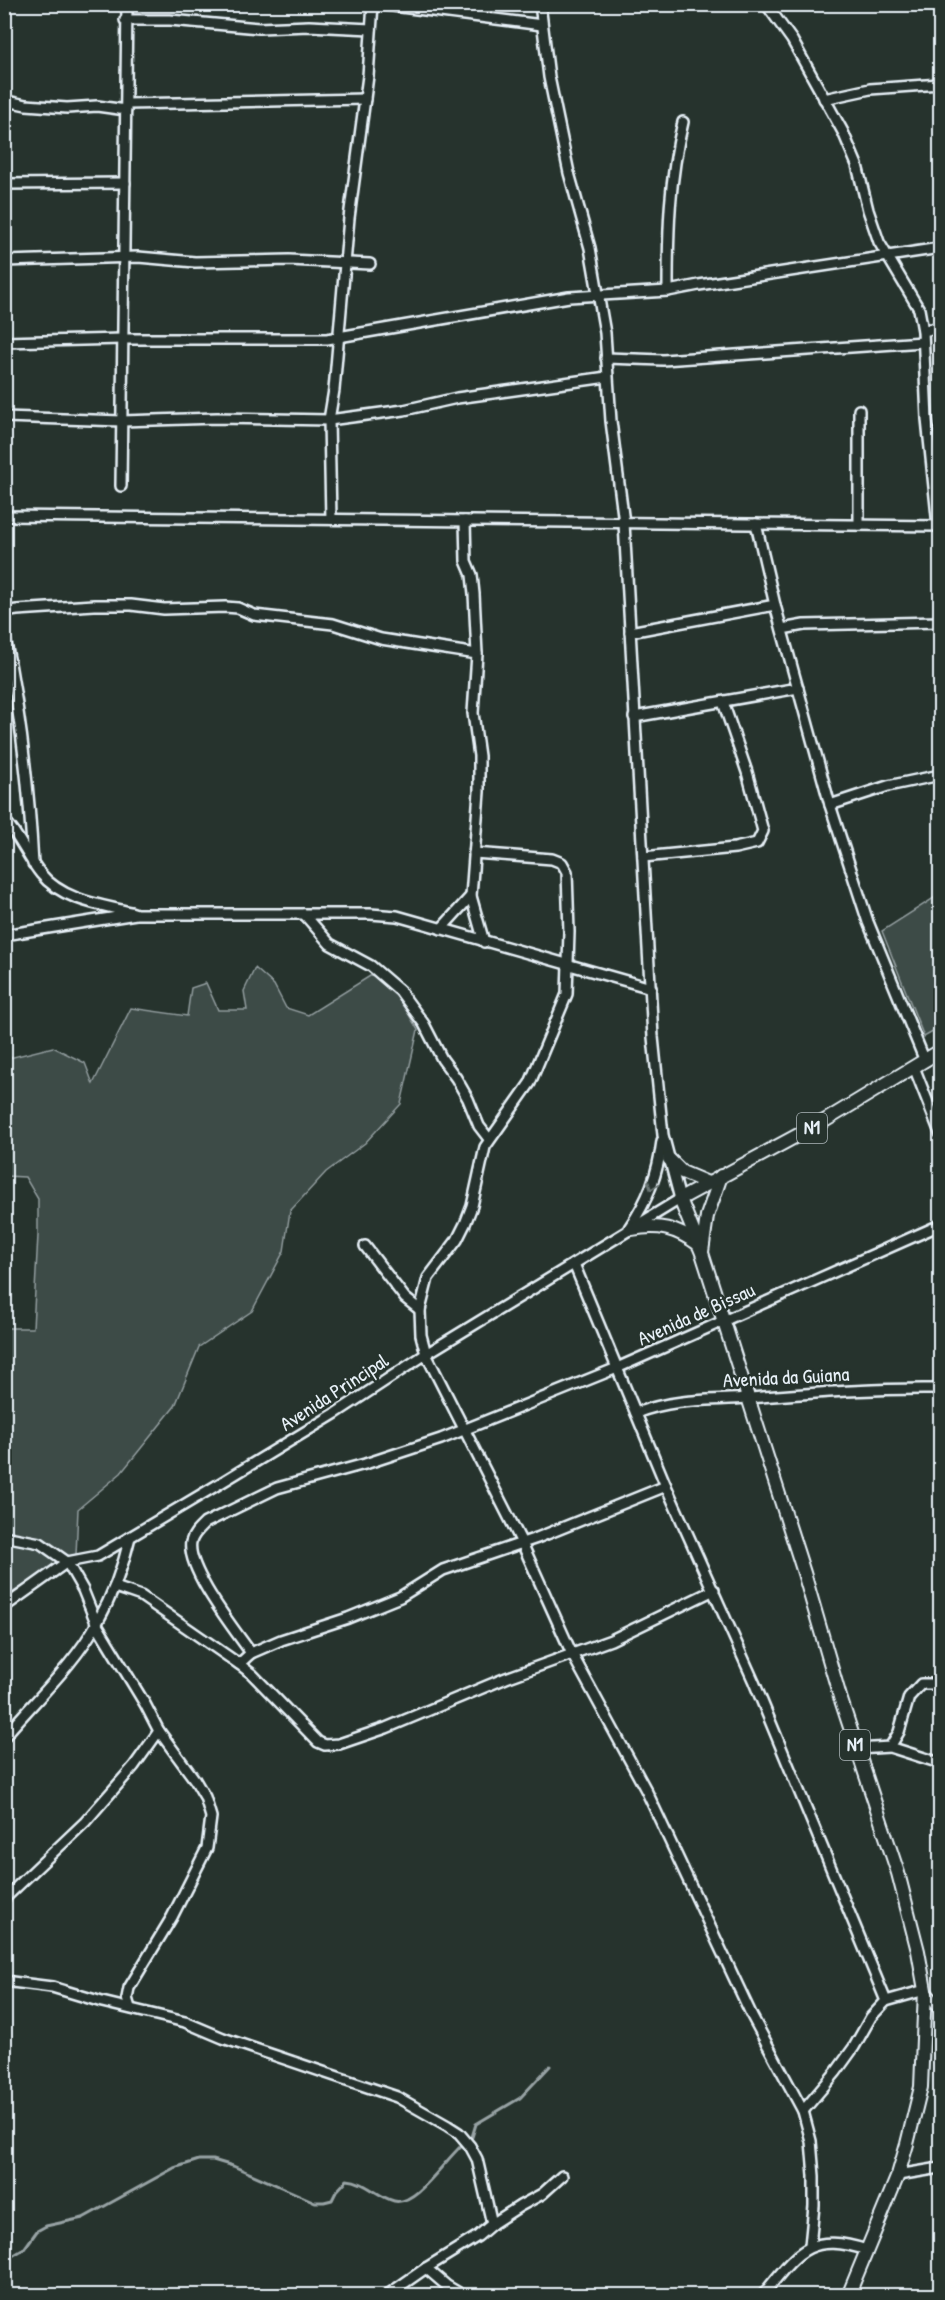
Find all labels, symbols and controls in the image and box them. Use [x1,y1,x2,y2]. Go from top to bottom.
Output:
road number: N1 [797,1113,827,1143]
one-way arrow [647,1180,659,1191]
street label: Avenida de Bissau [633,1276,759,1351]
street label: Avenida Principal [274,1346,394,1437]
street label: Avenida da Guiana [722,1360,850,1393]
road number: N1 [840,1730,870,1760]

